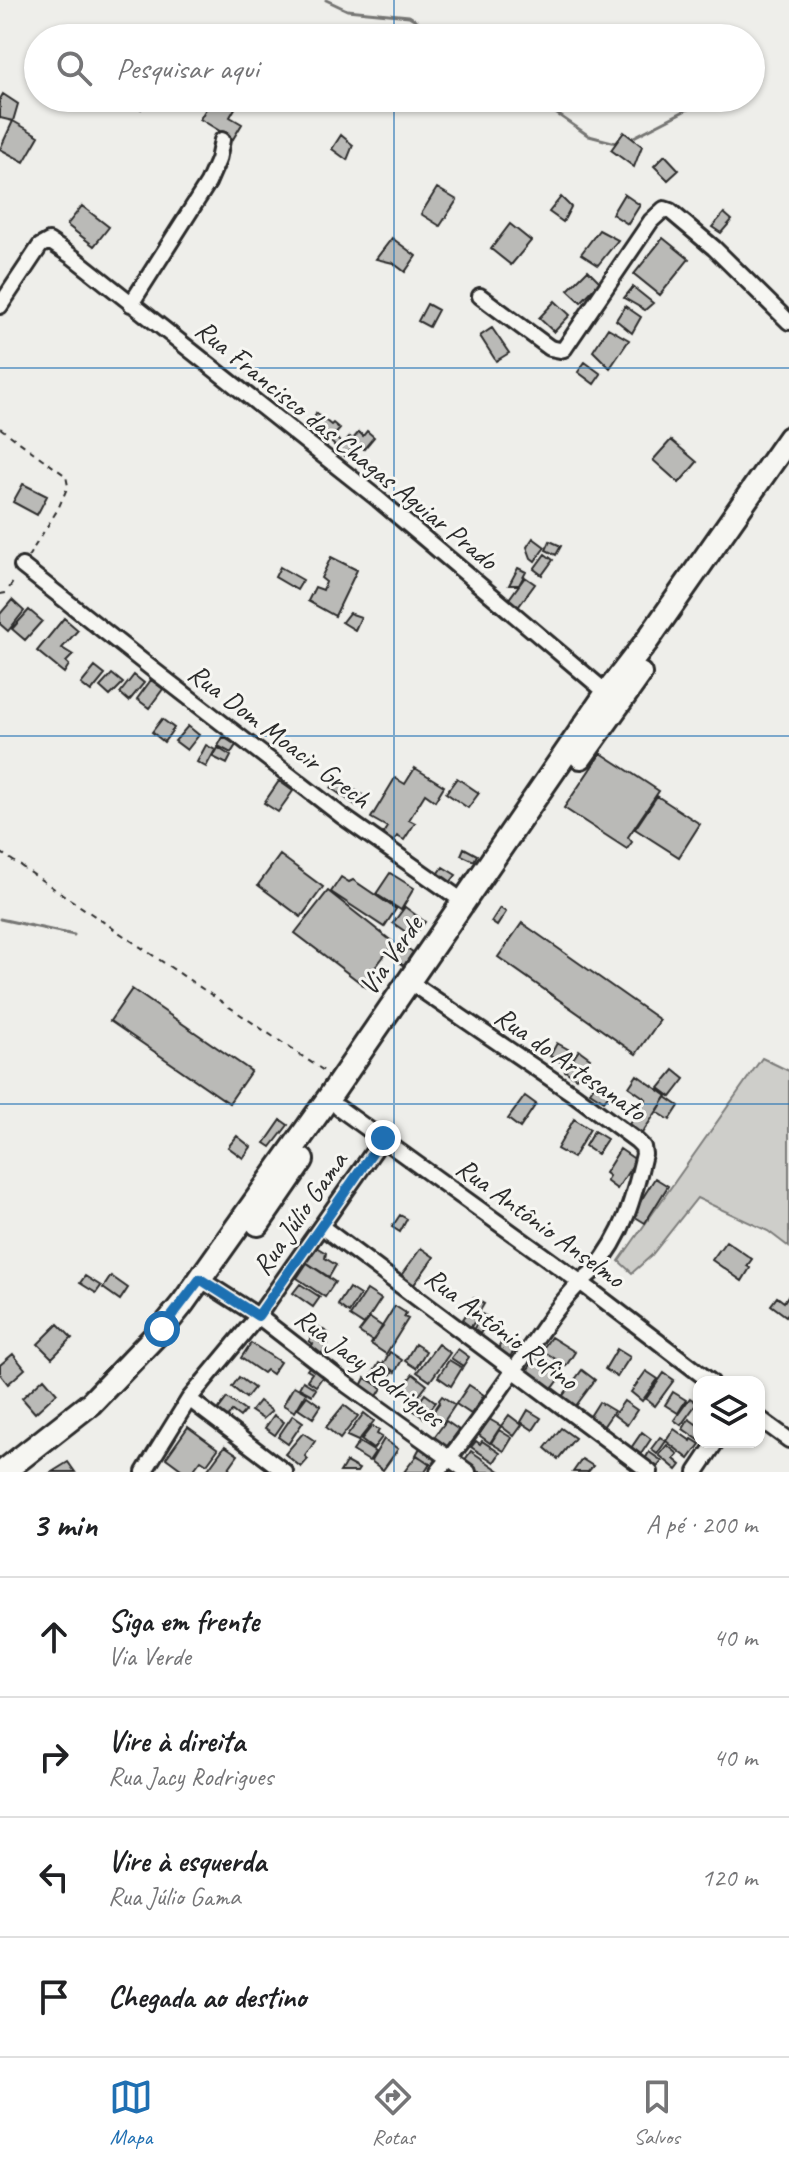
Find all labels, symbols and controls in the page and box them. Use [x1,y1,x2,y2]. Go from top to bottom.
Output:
search box [24,24,765,112]
icon: search [52,46,96,90]
text: Pesquisar aqui [116,49,259,87]
street label: Rua Francisco das Chagas Aguiar Prado [188,312,507,579]
street label: Rua Dom Moacir Grech [181,655,378,816]
street label: Via Verde [351,907,431,1002]
street label: Rua do Artesanato [488,998,655,1130]
route end [365,1120,401,1156]
street label: Rua Júlio Gama [244,1143,356,1282]
street label: Rua Antônio Anselmo [450,1150,633,1296]
street label: Rua Antônio Rufino [418,1259,587,1399]
street label: Rua Jacy Rodrigues [288,1300,453,1436]
route start [144,1311,180,1347]
map controls [693,1376,765,1448]
button: layers [693,1376,765,1448]
text: 3 min [32,1503,97,1546]
text: A pé · 200 m [646,1508,757,1541]
text: Siga em frente [108,1602,259,1640]
icon: ahead [32,1615,76,1659]
text: 40 m [713,1621,757,1654]
text: Via Verde [108,1640,191,1673]
text: Vire à direita [108,1722,245,1760]
icon: right [32,1735,76,1779]
text: 40 m [713,1741,757,1774]
text: Rua Jacy Rodrigues [108,1760,273,1793]
text: Vire à esquerda [108,1842,266,1880]
icon: left [32,1855,76,1899]
text: 120 m [701,1861,757,1894]
text: Rua Júlio Gama [108,1880,240,1913]
icon: arrive [32,1975,76,2019]
text: Chegada ao destino [108,1978,306,2016]
tab: Mapa [109,2075,153,2151]
tab: Rotas [371,2075,415,2151]
tab: Salvos [634,2075,680,2151]

